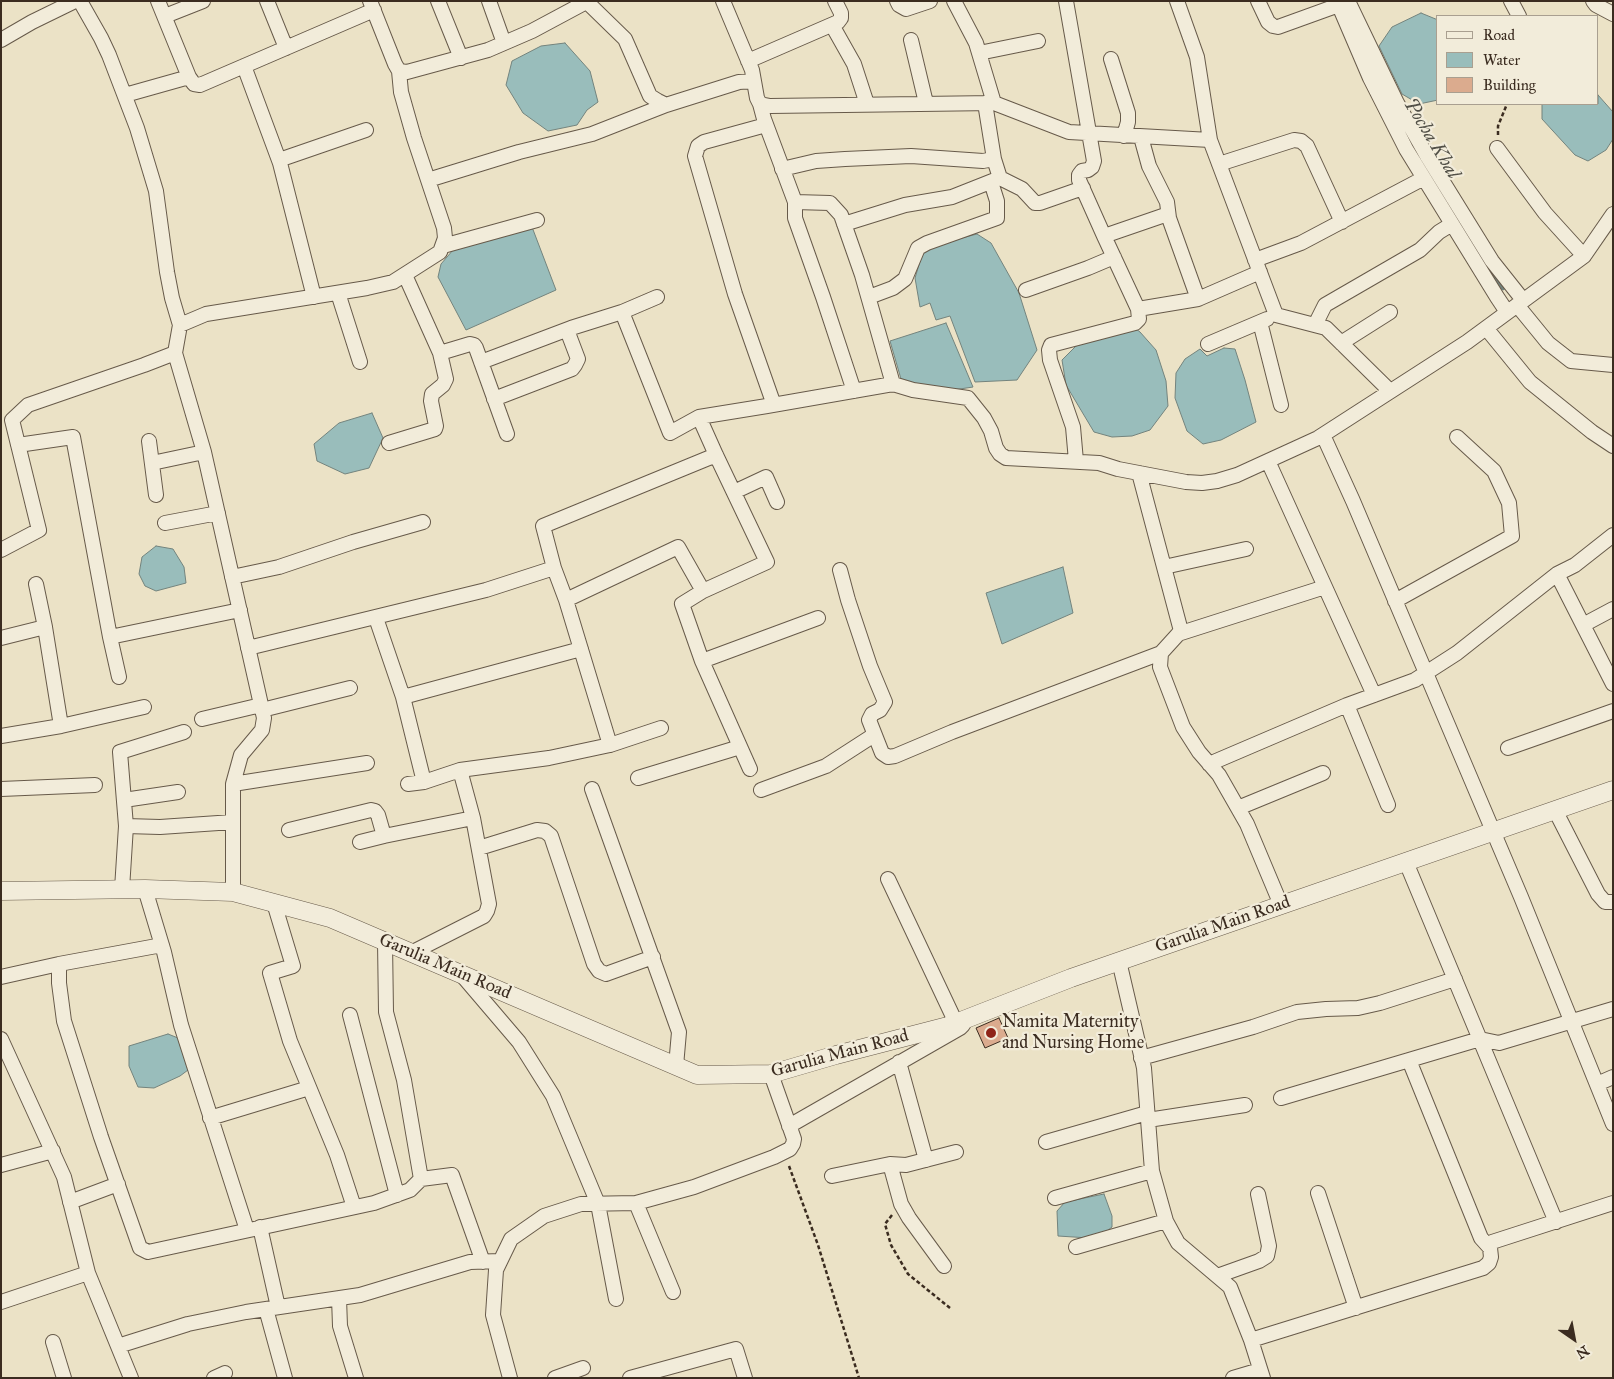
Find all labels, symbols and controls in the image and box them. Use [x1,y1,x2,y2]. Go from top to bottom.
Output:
legend [1436,15,1599,105]
text: Road [1483,26,1515,44]
text: Water [1483,51,1520,69]
text: Building [1483,76,1536,94]
water label: Pocha Khal [1398,95,1464,183]
street label: Garulia Main Road [1153,892,1293,958]
street label: Garulia Main Road [376,929,514,1005]
place label: Namita Maternity and Nursing Home [1002,1012,1144,1054]
street label: Garulia Main Road [769,1025,911,1083]
marker: Namita Maternity and Nursing Home [984,1026,998,1040]
north arrow [1549,1314,1599,1364]
text: N [1573,1342,1592,1362]

